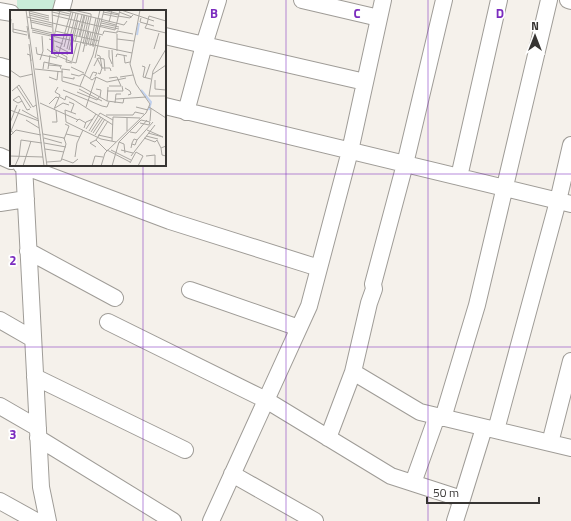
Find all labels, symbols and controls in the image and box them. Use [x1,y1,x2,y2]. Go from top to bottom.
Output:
text: B [210,3,218,23]
text: C [353,3,361,23]
text: D [496,3,504,23]
inset map [10,10,166,166]
north arrow [515,16,555,56]
text: N [531,18,539,34]
text: 2 [9,250,17,270]
text: 3 [9,424,17,444]
scale bar [427,479,539,505]
text: 50 m [433,483,459,502]

